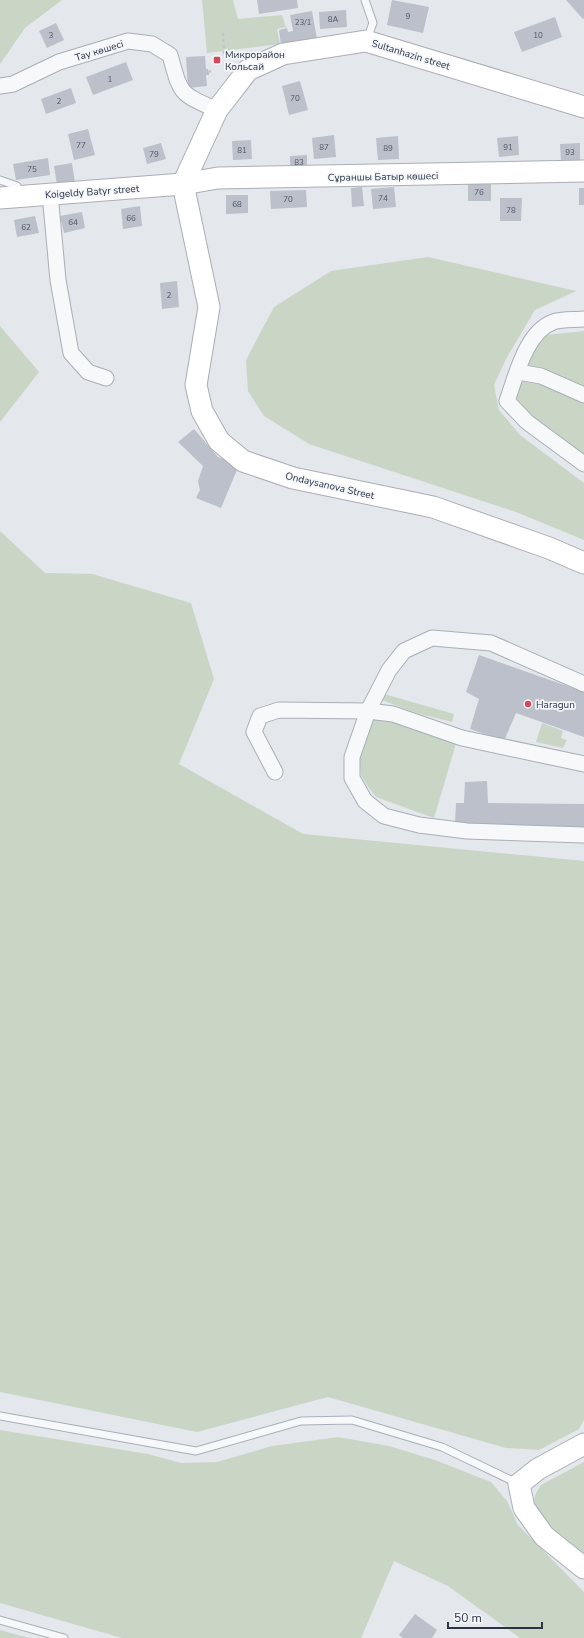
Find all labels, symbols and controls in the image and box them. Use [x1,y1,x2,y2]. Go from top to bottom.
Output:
house number: 9 [406,11,411,22]
house number: 8А [328,14,338,25]
house number: 23/1 [295,17,312,28]
house number: 3 [49,30,54,41]
house number: 10 [533,30,543,41]
street label: Sultanhazin street [370,36,452,74]
street label: Тау көшесі [73,37,125,65]
place label: Микрорайон Кольсай [225,48,285,74]
marker: Микрорайон Кольсай [212,55,222,65]
house number: 1 [108,74,113,85]
house number: 70 [290,93,300,104]
house number: 2 [57,96,62,107]
house number: 77 [76,140,86,151]
house number: 87 [319,142,329,153]
house number: 91 [503,142,513,153]
house number: 89 [383,143,393,154]
house number: 81 [237,145,247,156]
house number: 93 [565,147,575,158]
house number: 79 [149,149,159,160]
house number: 83 [294,157,304,168]
house number: 75 [27,164,37,175]
street label: Сұраншы Батыр көшесі [328,169,438,185]
street label: Koigeldy Batyr street [44,182,140,202]
house number: 76 [474,187,484,198]
house number: 74 [378,193,388,204]
house number: 70 [283,194,293,205]
house number: 68 [232,199,242,210]
house number: 78 [506,205,516,216]
house number: 66 [126,213,136,224]
house number: 64 [68,217,78,228]
house number: 62 [21,222,31,233]
house number: 2 [167,290,172,301]
street label: Ondaysanova Street [284,469,376,503]
place label: Haragun [536,698,575,712]
marker: Haragun [523,699,533,709]
scale bar [448,1604,542,1630]
text: 50 m [454,1610,482,1626]

